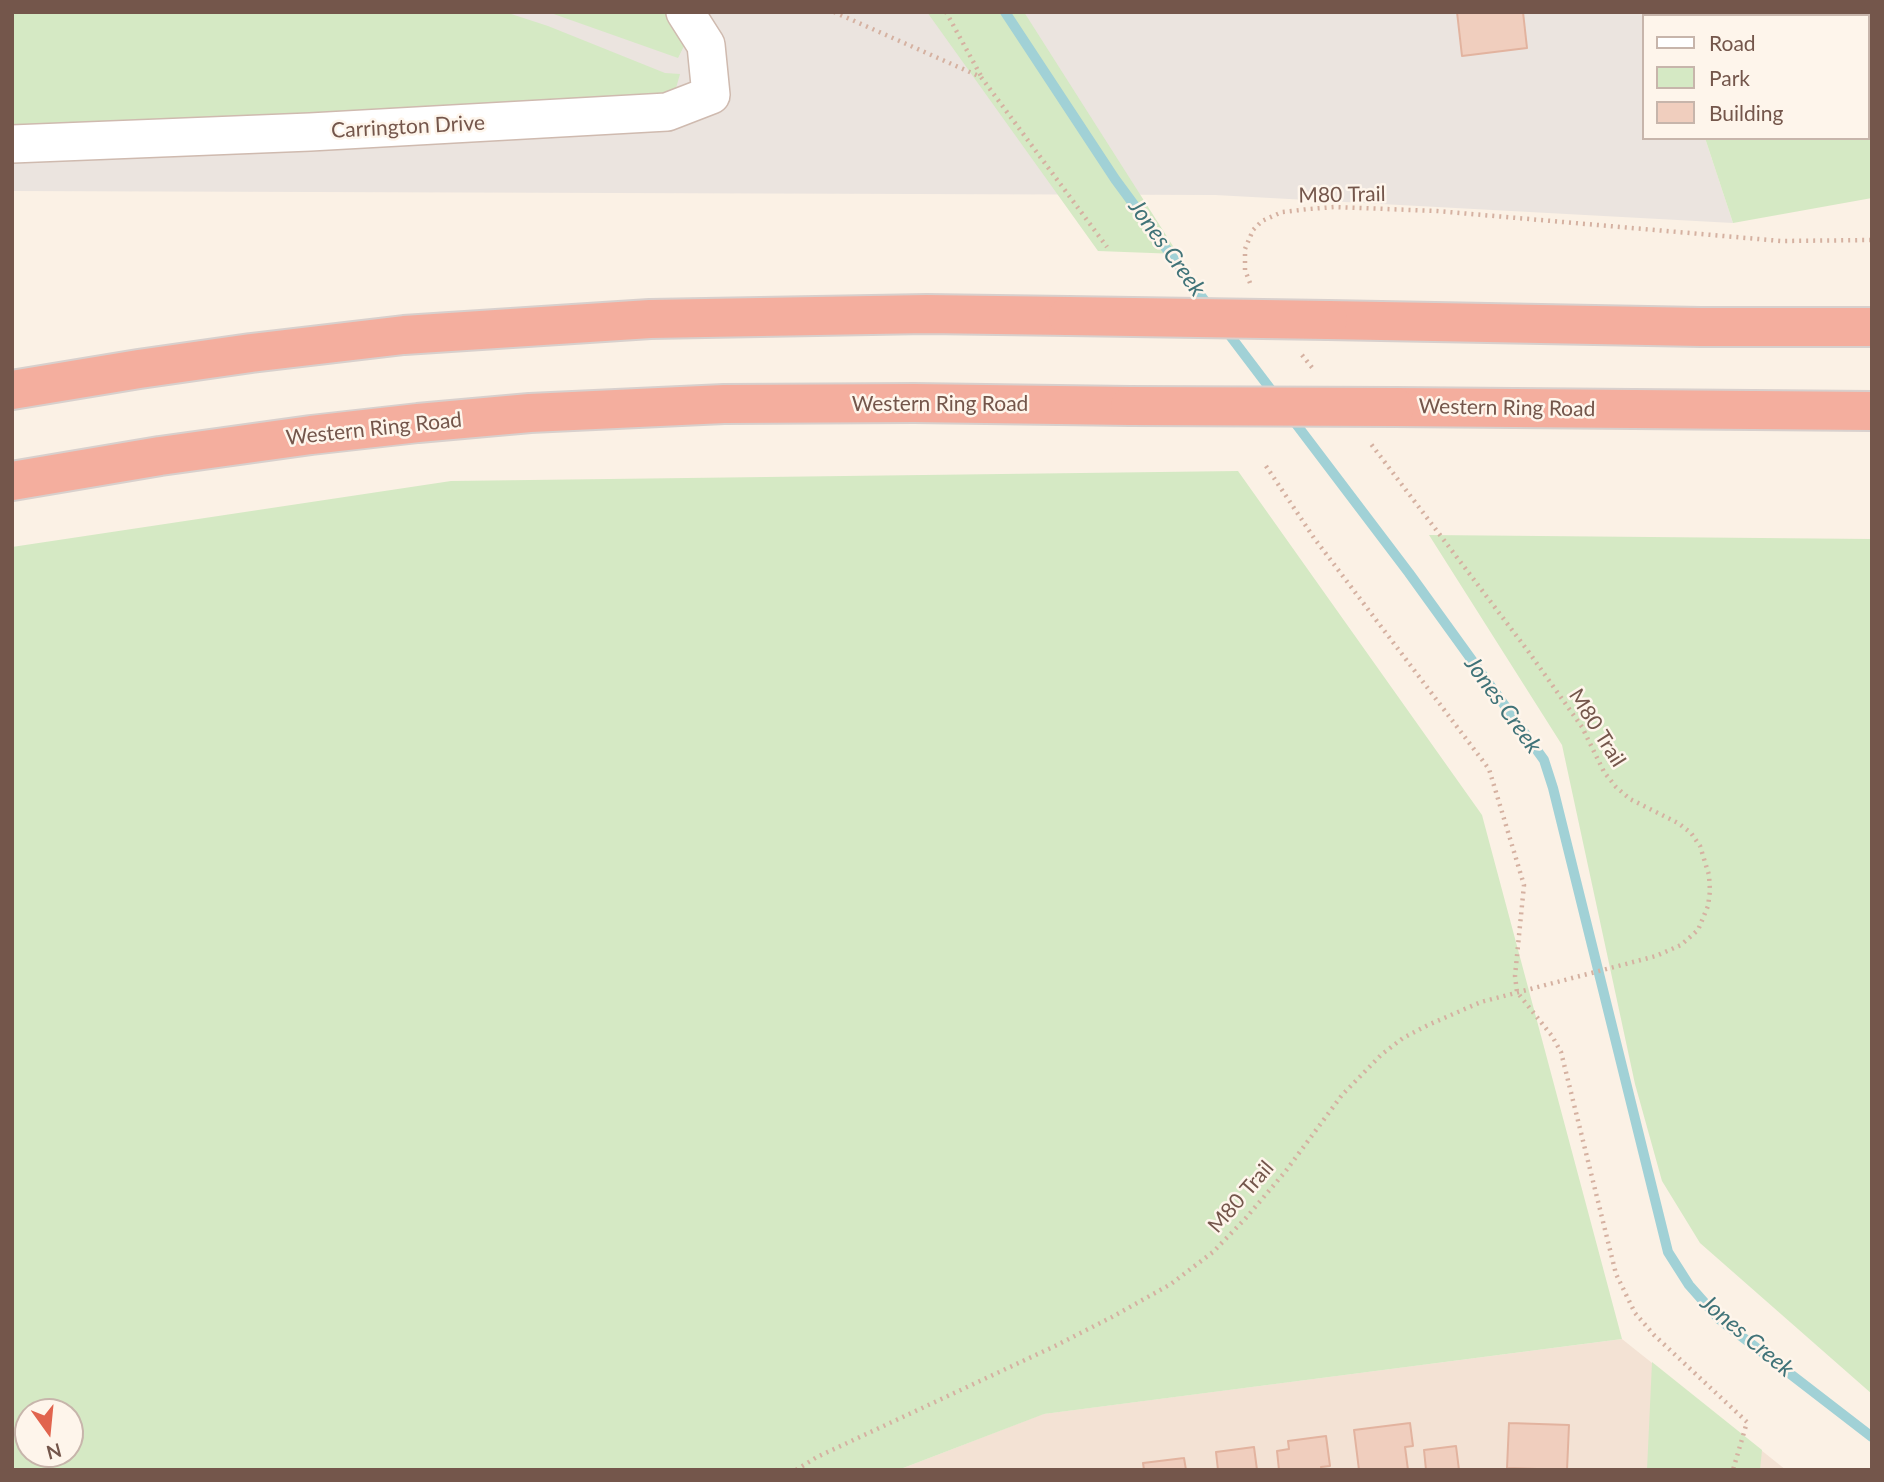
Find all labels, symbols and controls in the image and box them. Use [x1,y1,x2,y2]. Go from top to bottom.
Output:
legend [1643,14,1870,140]
text: Road [1709,30,1756,55]
text: Park [1709,65,1750,90]
text: Building [1709,100,1784,125]
street label: Carrington Drive [330,110,486,144]
street label: M80 Trail [1298,182,1386,208]
water label: Jones Creek [1123,194,1211,302]
street label: Western Ring Road [852,391,1028,417]
street label: Western Ring Road [1418,394,1596,422]
street label: Western Ring Road [285,407,463,451]
water label: Jones Creek [1459,651,1547,759]
street label: M80 Trail [1563,684,1631,772]
street label: M80 Trail [1203,1156,1279,1238]
water label: Jones Creek [1695,1289,1799,1383]
north arrow [14,1398,84,1468]
text: N [44,1439,64,1465]

